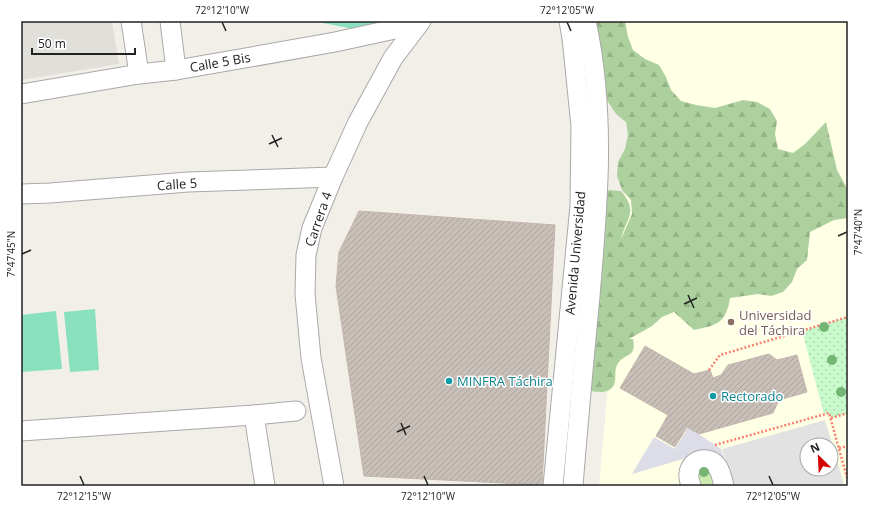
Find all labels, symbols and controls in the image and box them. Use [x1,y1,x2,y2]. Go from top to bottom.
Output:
text: 72°12'10"W [195,3,250,17]
text: 72°12'05"W [540,3,595,17]
scale bar [32,30,135,56]
text: 50 m [38,35,66,52]
street label: Calle 5 Bis [188,48,252,76]
street label: Calle 5 [156,174,198,194]
street label: Carrera 4 [300,189,336,249]
street label: Avenida Universidad [561,190,589,316]
text: 7°47'40"N [851,209,865,255]
text: 7°47'45"N [4,231,18,277]
place label: Universidad del Táchira [739,306,811,339]
marker: Universidad del Táchira [726,317,736,327]
place label: MINFRA Táchira [457,372,553,390]
marker: MINFRA Táchira [444,376,454,386]
place label: Rectorado [721,387,783,405]
marker: Rectorado [708,391,718,401]
north arrow [799,437,839,477]
text: N [808,439,822,456]
text: 72°12'15"W [57,489,112,503]
text: 72°12'10"W [401,489,456,503]
text: 72°12'05"W [746,489,801,503]

